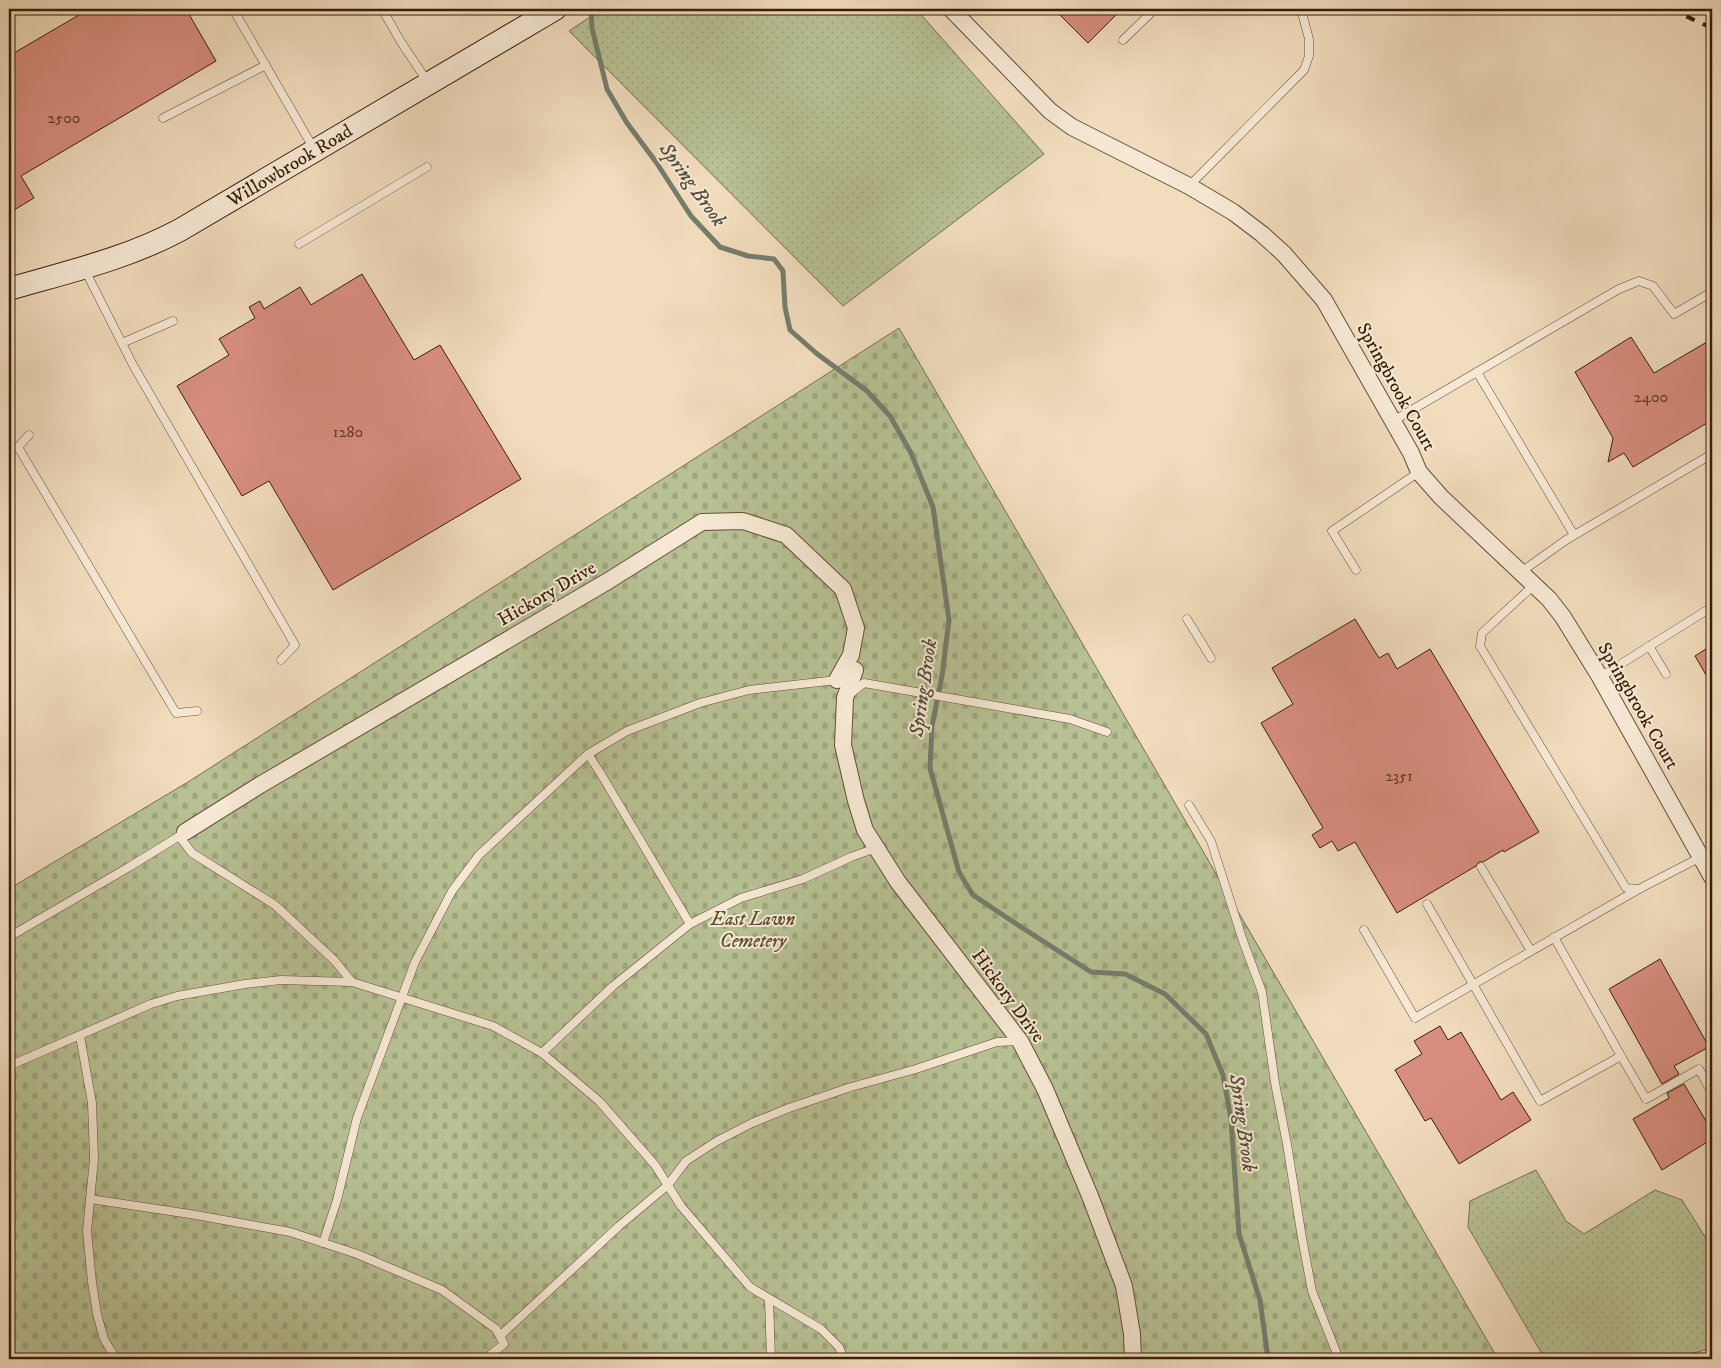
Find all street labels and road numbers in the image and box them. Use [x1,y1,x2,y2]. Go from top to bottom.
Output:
street label: Willowbrook Road [222,119,357,213]
street label: Springbrook Court [1351,319,1441,455]
street label: Hickory Drive [494,556,600,631]
street label: Springbrook Court [1592,639,1684,773]
street label: Hickory Drive [966,945,1050,1047]

